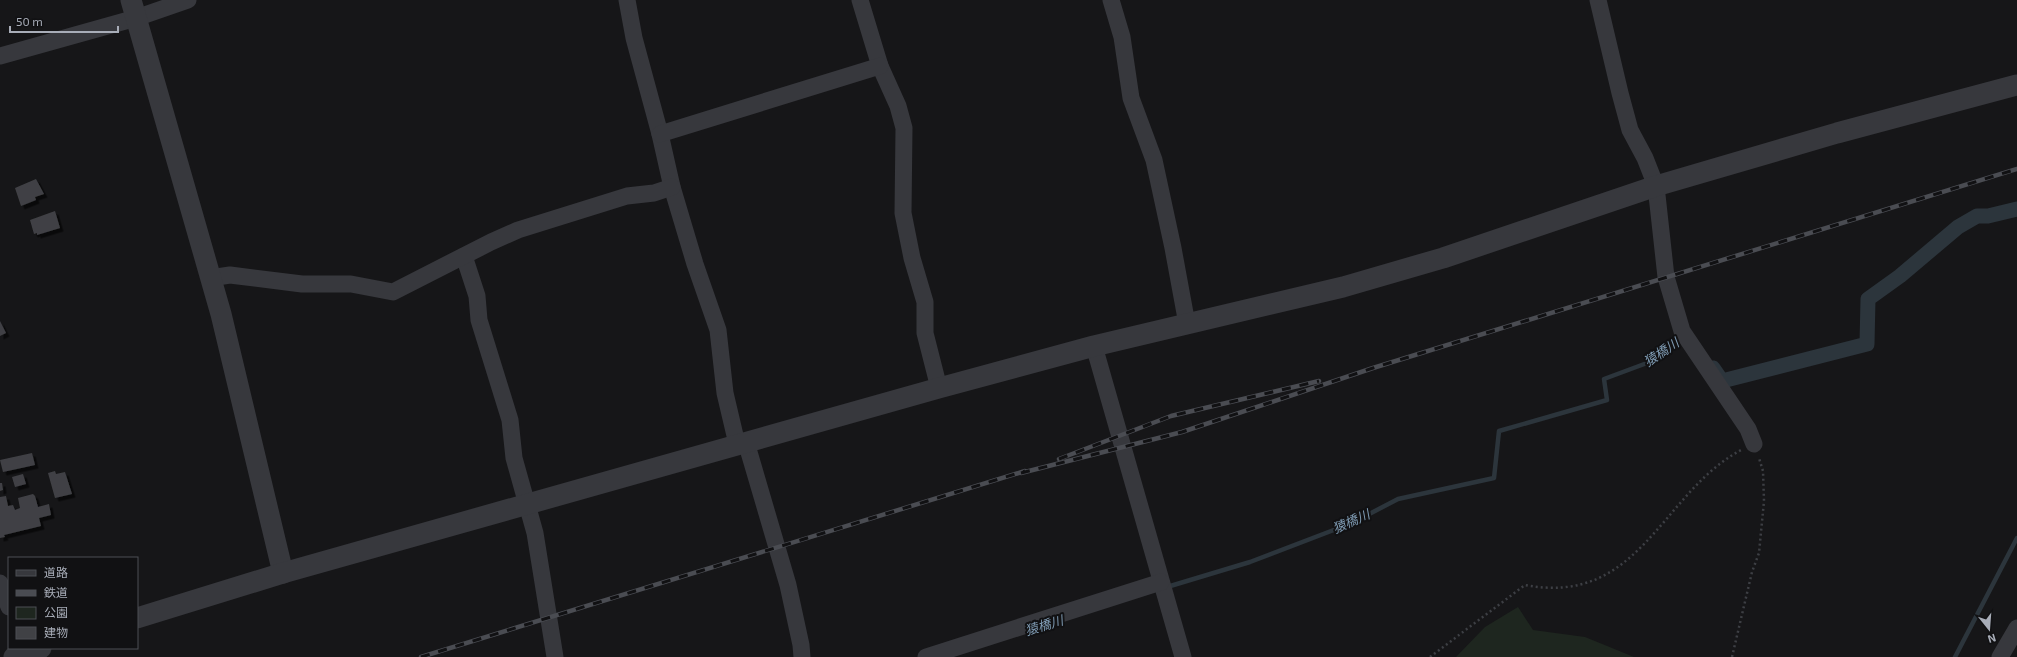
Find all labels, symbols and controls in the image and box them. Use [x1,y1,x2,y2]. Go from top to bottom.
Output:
scale bar [10,8,118,34]
text: 50 m [16,14,43,28]
water label: 猿橋川 [1640,333,1683,370]
water label: 猿橋川 [1330,505,1374,536]
legend [8,557,138,649]
text: 道路 [44,565,68,579]
text: 鉄道 [44,585,68,599]
text: 公園 [44,605,68,619]
north arrow [1969,609,2009,649]
water label: 猿橋川 [1023,611,1067,638]
text: 建物 [44,625,68,639]
text: N [1986,632,1998,646]

